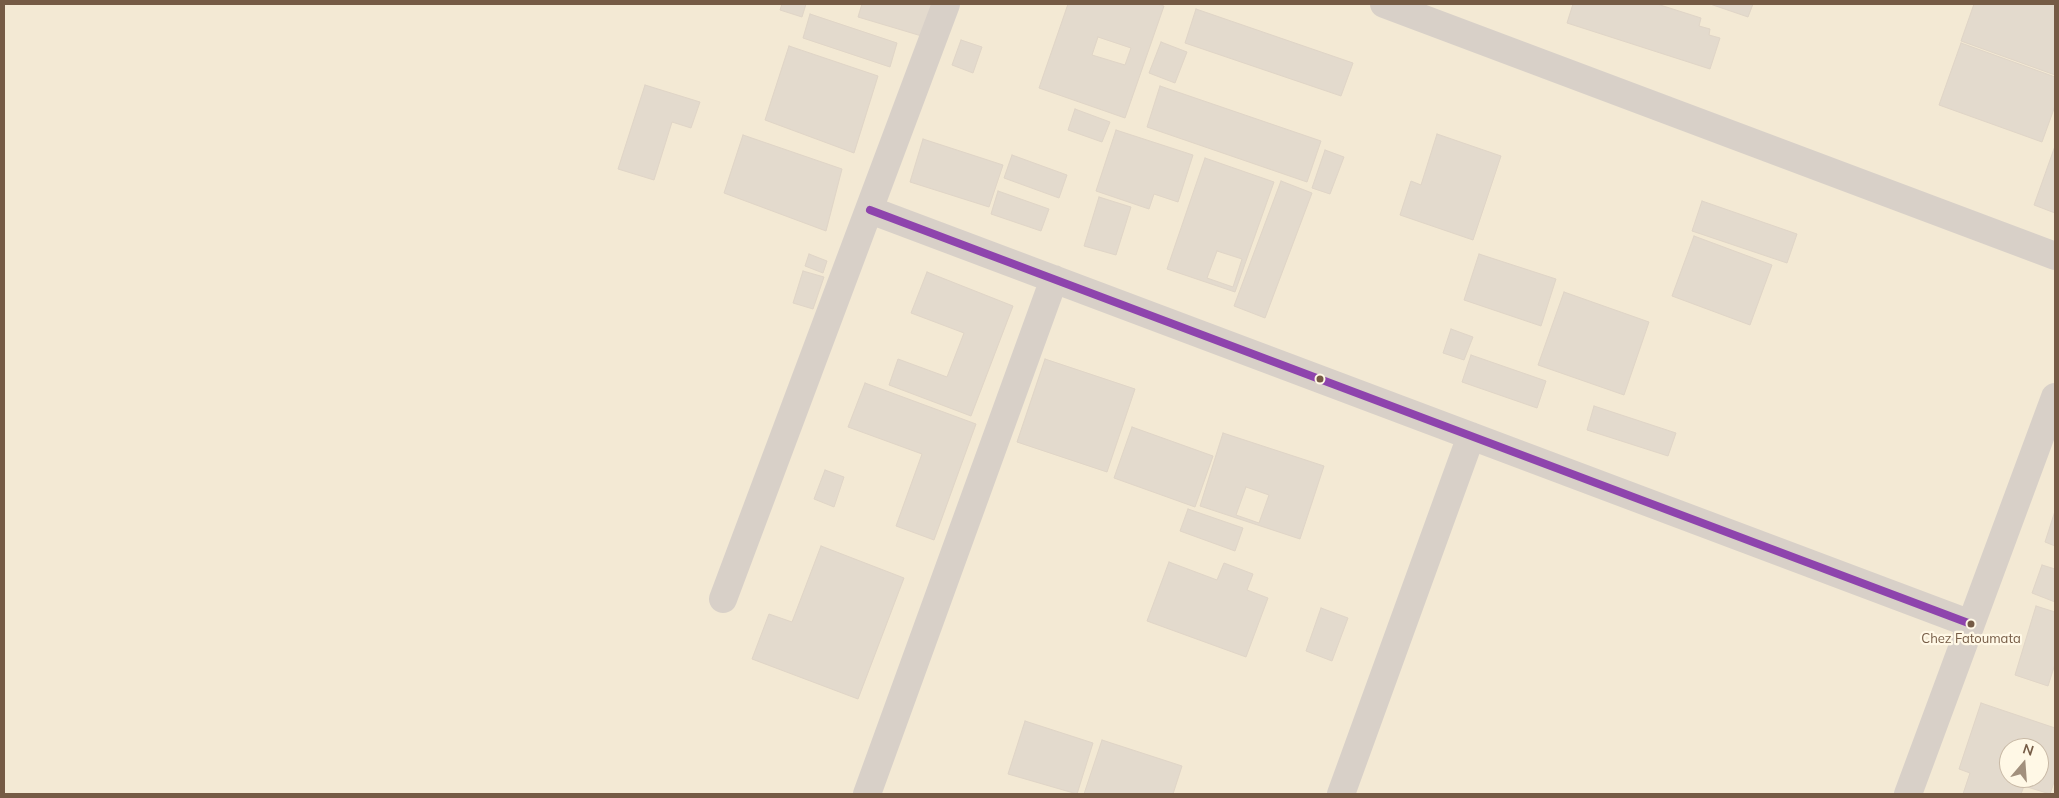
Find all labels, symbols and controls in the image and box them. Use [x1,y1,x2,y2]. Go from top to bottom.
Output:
unlabelled marker [1315,374,1325,384]
marker: Chez Fatoumata [1966,619,1976,629]
place label: Chez Fatoumata [1921,631,2021,647]
north arrow [1999,738,2049,788]
text: N [2021,739,2036,760]

